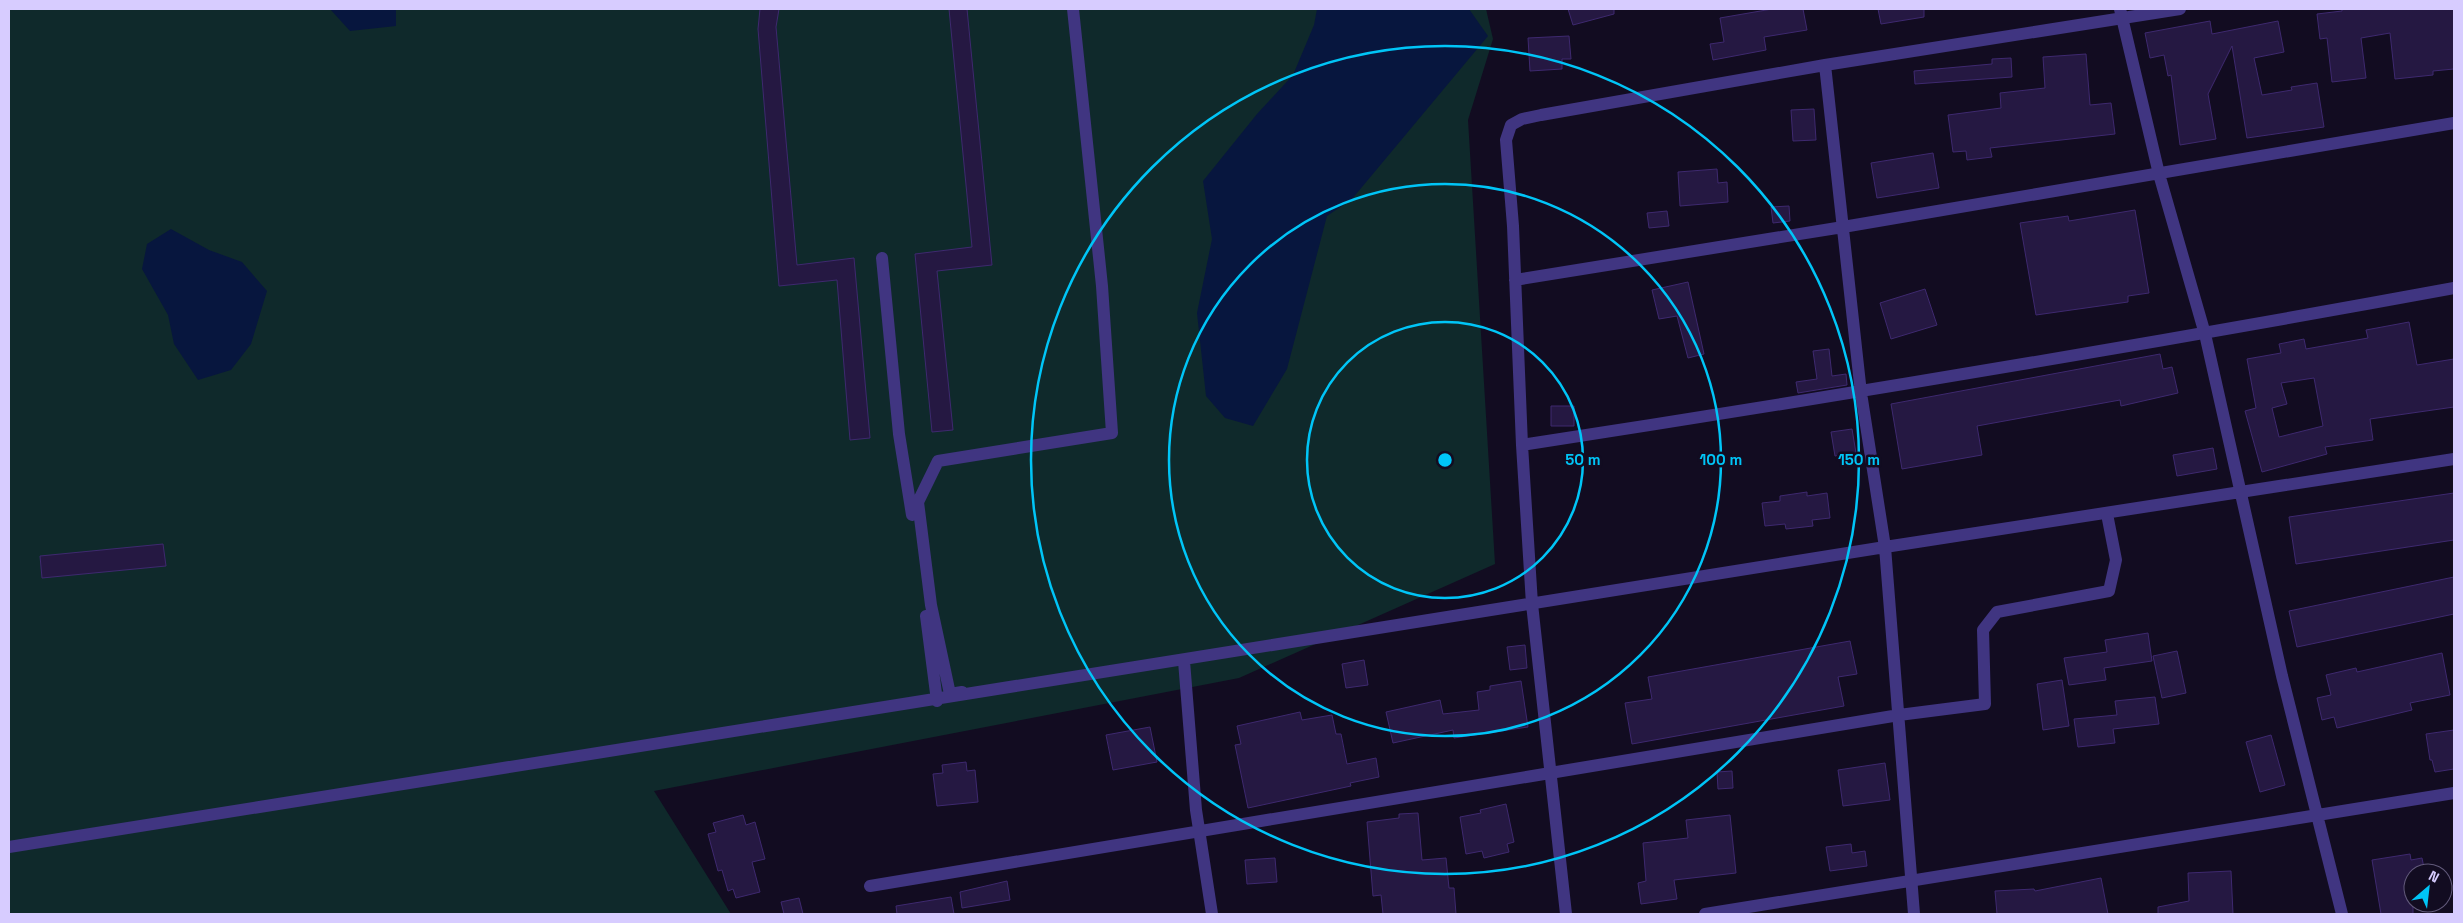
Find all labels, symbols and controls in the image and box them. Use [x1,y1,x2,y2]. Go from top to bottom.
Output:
text: 50 m [1565,450,1601,469]
text: 100 m [1700,450,1742,469]
text: 150 m [1838,450,1880,469]
centre of rings [1436,451,1454,469]
north arrow [2403,863,2453,913]
text: N [2426,866,2442,887]

